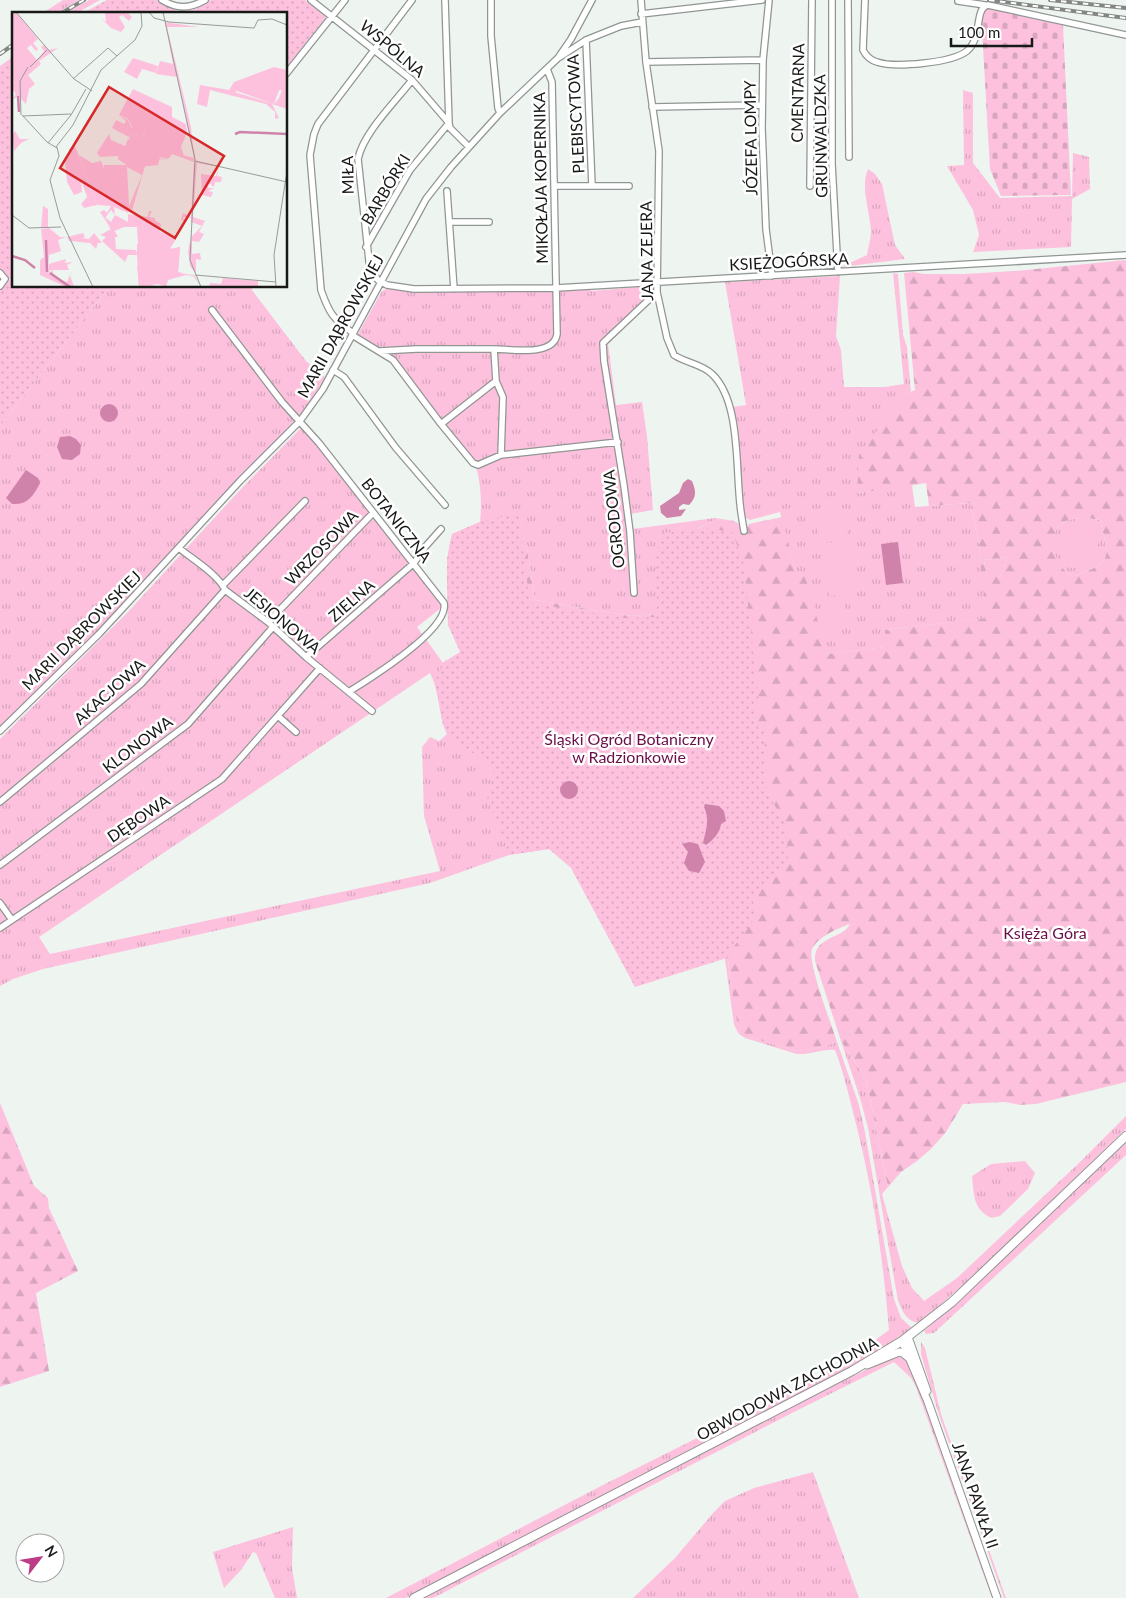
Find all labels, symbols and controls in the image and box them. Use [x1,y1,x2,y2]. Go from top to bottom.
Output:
inset map [12,12,288,288]
street label: WSPÓLNA [357,15,429,81]
scale bar [951,15,1032,47]
text: 100 m [958,23,1000,41]
street label: CMENTARNA [787,43,807,143]
street label: PLEBISCYTOWA [562,54,588,174]
street label: GRUNWALDZKA [809,74,831,198]
street label: JÓZEFA LOMPY [739,80,761,196]
street label: MIKOŁAJA KOPERNIKA [529,92,551,264]
street label: BARBÓRKI [356,150,414,228]
street label: MIŁA [337,155,357,194]
street label: JANA ZEJERA [636,201,656,301]
street label: KSIĘŻOGÓRSKA [729,248,849,274]
street label: MARII DĄBROWSKIEJ [293,251,387,401]
street label: OGRODOWA [598,469,628,569]
street label: BOTANICZNA [358,474,436,566]
street label: WRZOSOWA [281,505,362,588]
street label: MARII DĄBROWSKIEJ [18,567,144,693]
street label: ZIELNA [324,575,378,625]
street label: JESIONOWA [241,583,325,657]
street label: AKACJOWA [70,654,148,728]
street label: KLONOWA [98,711,176,776]
park label: Śląski Ogród Botaniczny w Radzionkowie [544,729,714,766]
street label: DĘBOWA [103,790,173,846]
park label: Księża Góra [1003,923,1087,942]
street label: OBWODOWA ZACHODNIA [693,1332,881,1444]
street label: JANA PAWŁA II [949,1439,1003,1551]
north arrow [15,1533,65,1583]
text: N [42,1542,62,1560]

